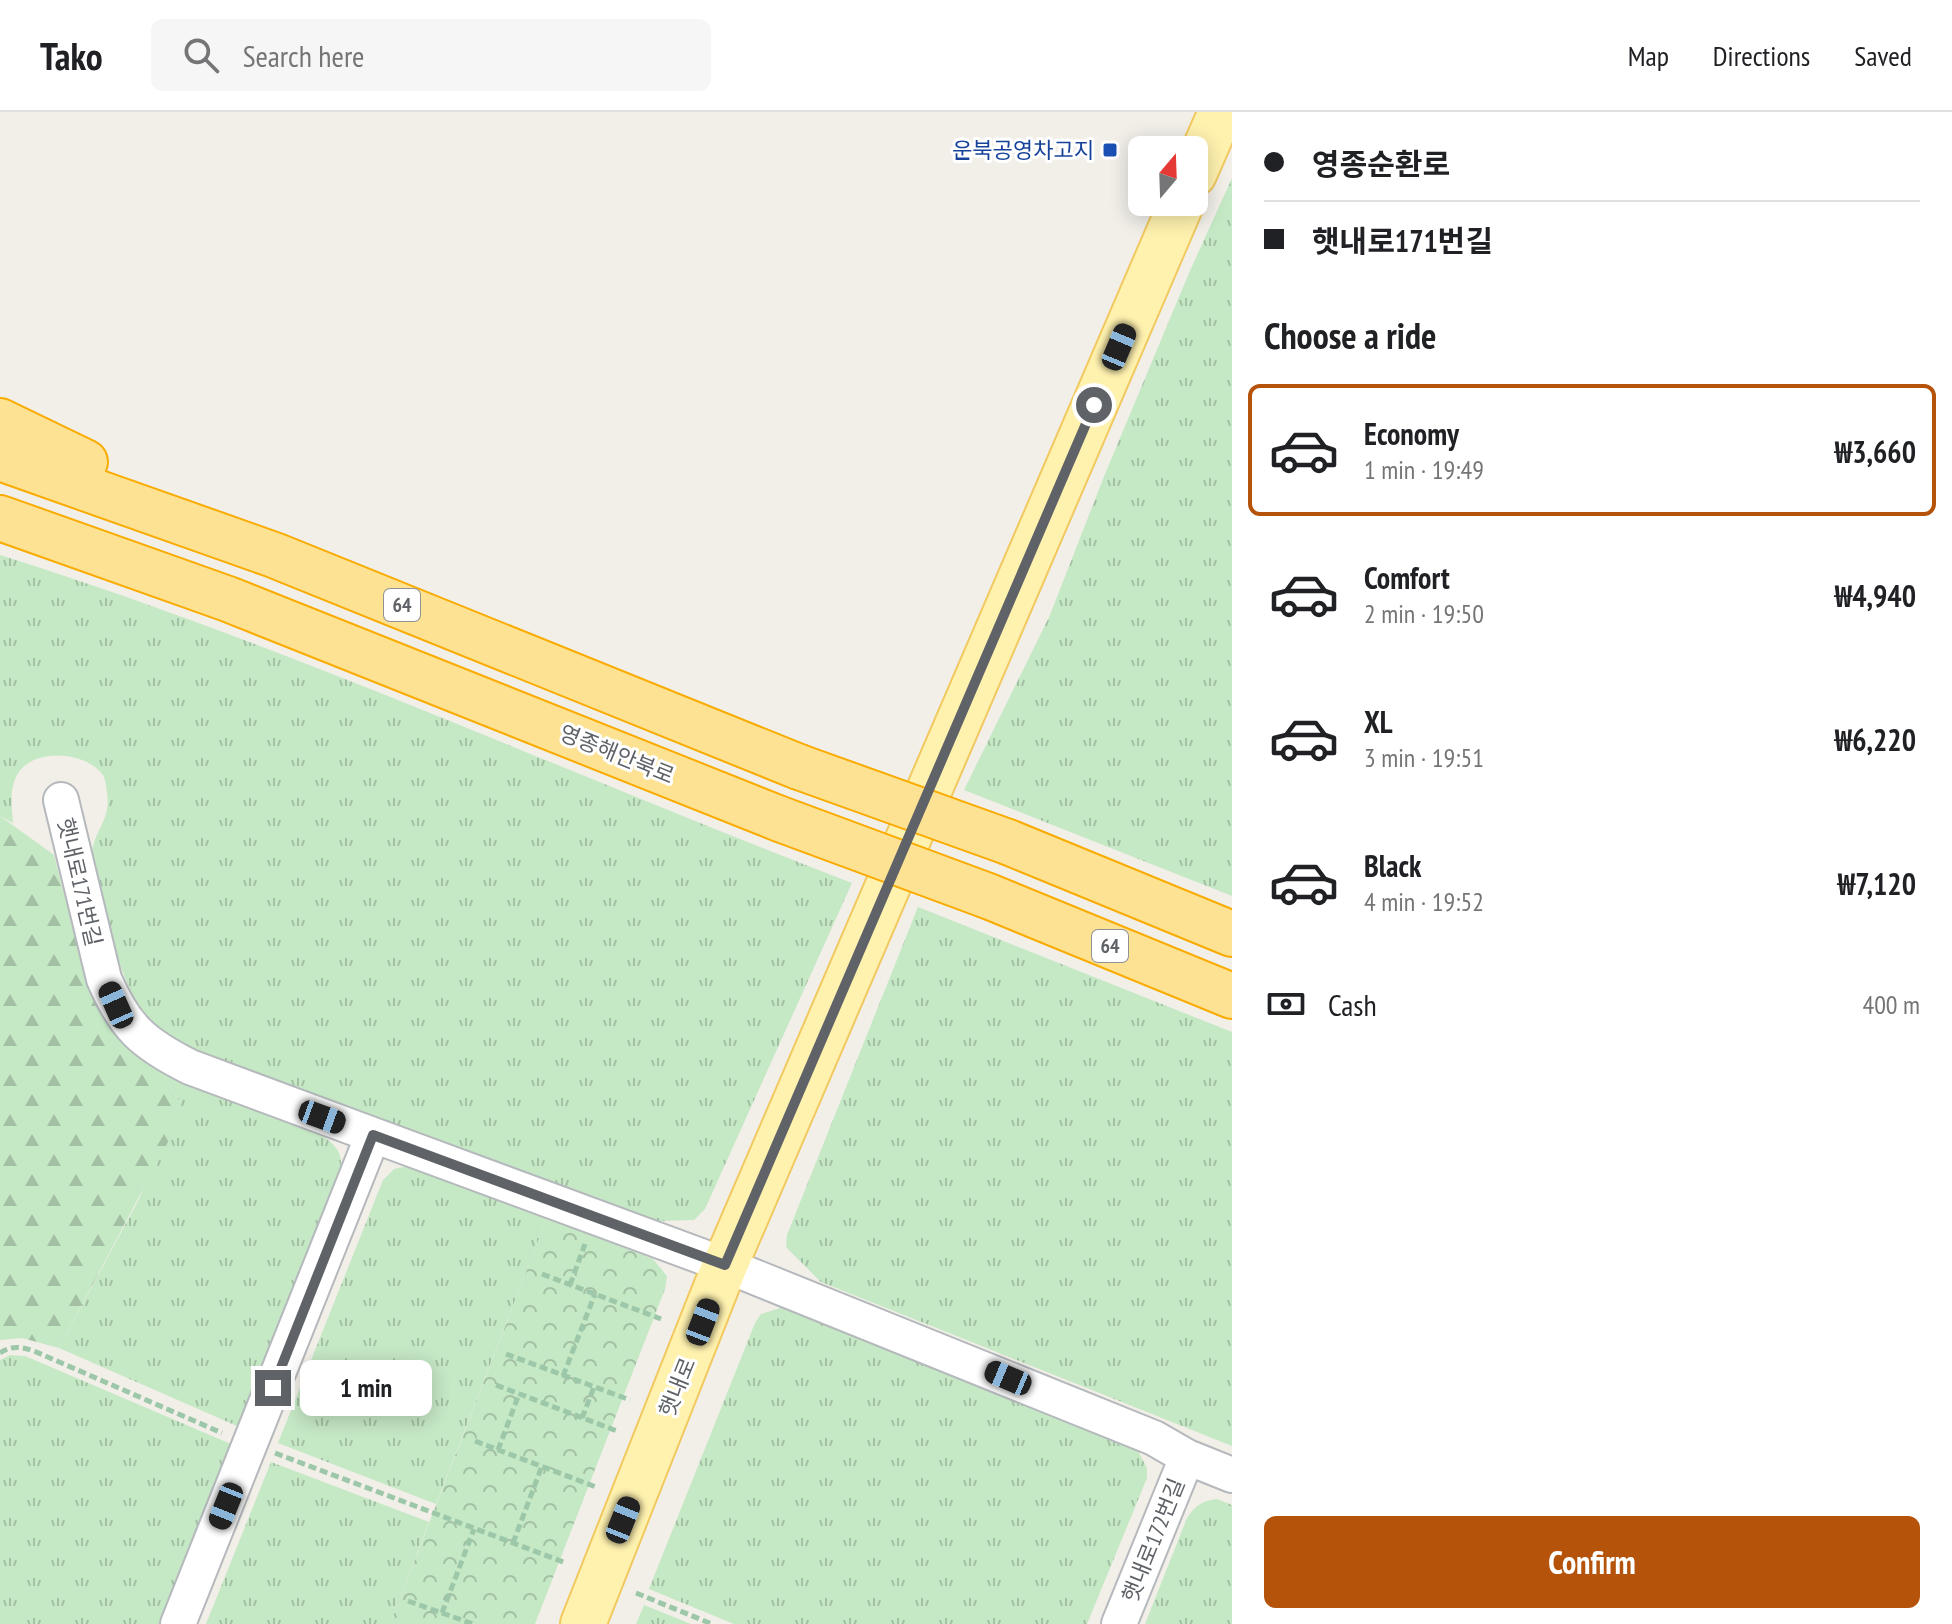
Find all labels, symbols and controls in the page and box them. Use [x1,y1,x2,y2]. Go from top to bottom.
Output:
search box [151,19,711,91]
text: Tako [40,31,103,80]
icon: search [179,33,223,77]
text: Search here [243,36,365,75]
text: Map [1628,37,1669,74]
text: Directions [1713,37,1810,74]
text: Saved [1854,37,1912,74]
place label: 운북공영차고지 [952,136,1094,164]
north arrow [1128,136,1208,216]
map controls [1128,136,1208,216]
marker: 운북공영차고지 [1101,141,1119,159]
text: 영종순환로 [1312,144,1450,183]
text: 햇내로171번길 [1312,221,1493,260]
text: Choose a ride [1264,312,1436,359]
car [1099,320,1139,374]
route start [1076,387,1112,423]
icon: car [1268,414,1340,486]
text: Economy [1364,414,1459,453]
text: ₩3,660 [1834,432,1916,471]
text: 1 min · 19:49 [1364,453,1484,486]
icon: car [1268,558,1340,630]
text: Comfort [1364,558,1450,597]
text: ₩4,940 [1834,576,1916,615]
road number: 64 [384,589,420,621]
text: 2 min · 19:50 [1364,597,1484,630]
icon: car [1268,702,1340,774]
text: XL [1364,702,1393,741]
street label: 영종해안북로 [555,718,679,790]
text: ₩6,220 [1834,720,1916,759]
text: 3 min · 19:51 [1364,741,1484,774]
street label: 햇내로171번길 [52,815,108,949]
icon: car [1268,846,1340,918]
text: Black [1364,846,1421,885]
text: ₩7,120 [1837,864,1916,903]
text: 4 min · 19:52 [1364,885,1484,918]
road number: 64 [1092,930,1128,962]
car [95,978,137,1032]
icon: cash [1264,982,1308,1026]
text: Cash [1328,985,1377,1024]
text: 400 m [1862,988,1920,1021]
car [295,1098,349,1136]
car [683,1295,723,1349]
street label: 햇내로 [653,1354,701,1420]
car [981,1358,1035,1398]
callout: 1 min [301,1360,433,1416]
route end [255,1370,291,1406]
text: 1 min [340,1371,392,1404]
street label: 햇내로172번길 [1116,1474,1190,1606]
car [206,1479,246,1533]
car [603,1493,643,1547]
button: Confirm [1264,1516,1920,1608]

